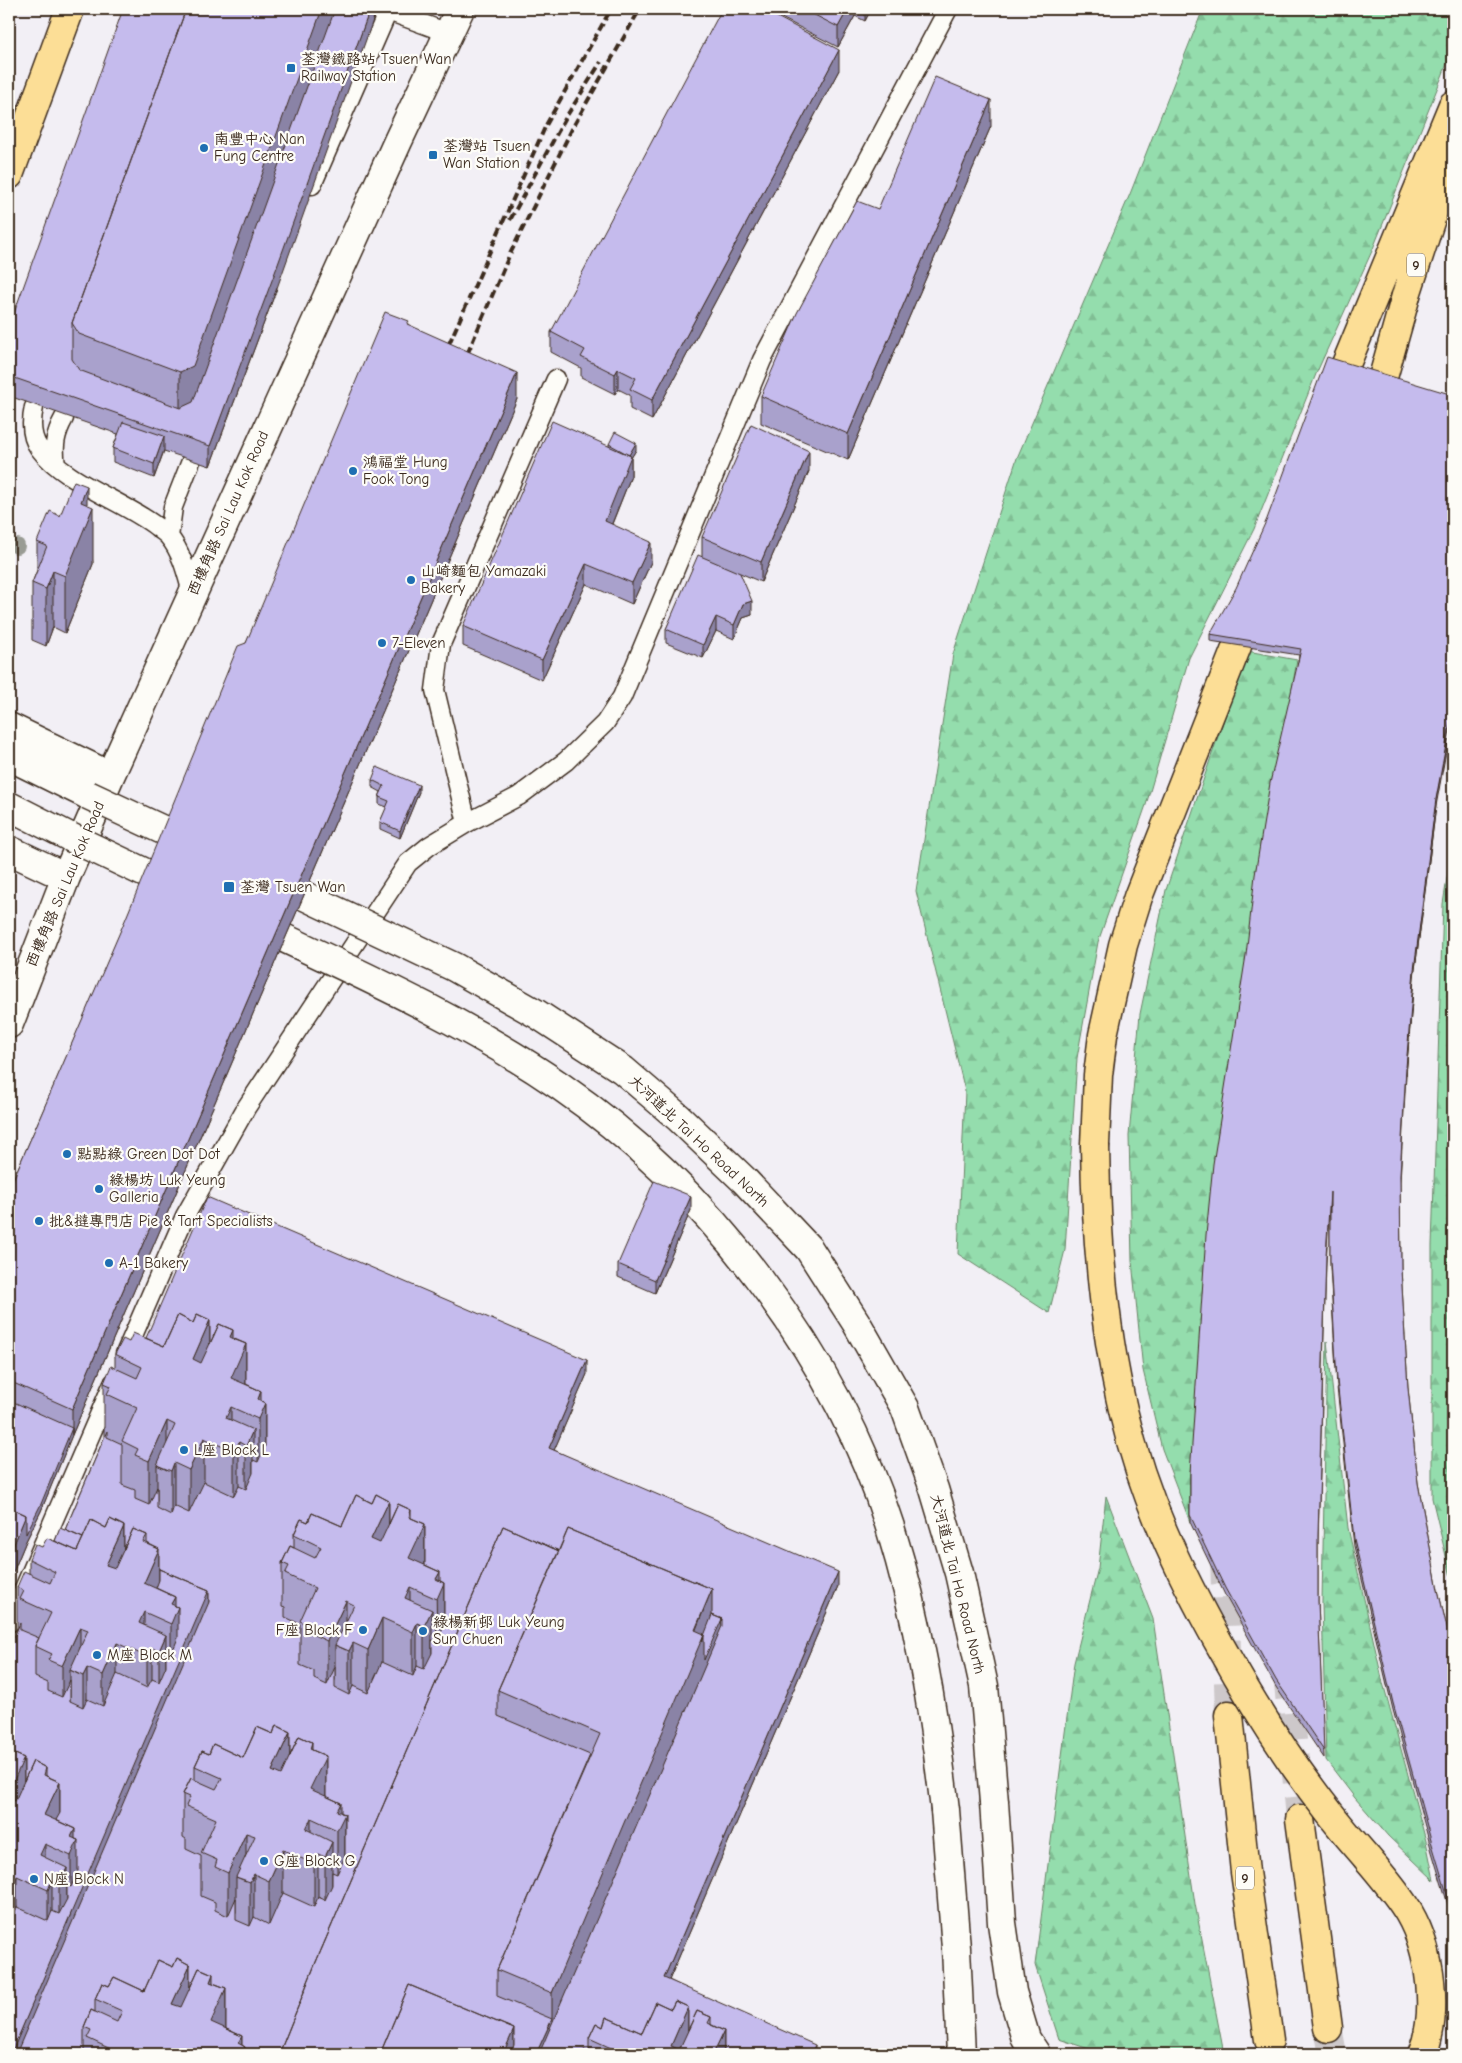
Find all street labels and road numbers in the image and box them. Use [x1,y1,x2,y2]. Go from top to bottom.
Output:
road number: 9 [1407,254,1425,276]
street label: 西樓角路 Sai Lau Kok Road [184,428,272,598]
street label: 西樓角路 Sai Lau Kok Road [22,799,108,969]
street label: 大河道北 Tai Ho Road North [625,1071,773,1211]
street label: 大河道北 Tai Ho Road North [927,1492,989,1676]
road number: 9 [1236,1866,1254,1890]

